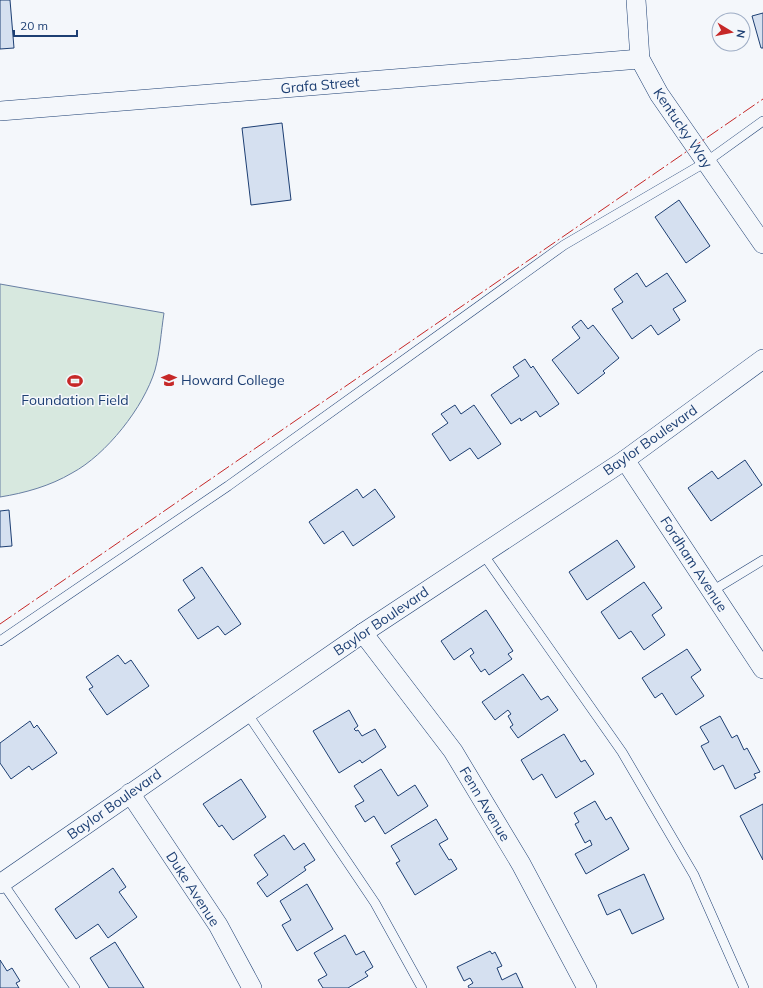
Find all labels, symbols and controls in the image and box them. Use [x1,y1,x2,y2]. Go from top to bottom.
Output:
scale bar [14,12,77,38]
north arrow [711,12,751,52]
text: 20 m [20,18,48,33]
text: N [733,28,748,39]
street label: Grafa Street [280,73,360,97]
street label: Kentucky Way [650,84,717,172]
school or university icon: Howard College [160,371,178,389]
place label: Howard College [181,371,285,389]
sports icon: Foundation Field [66,372,84,390]
place label: Foundation Field [21,391,129,409]
street label: Baylor Boulevard [599,401,701,479]
street label: Fordham Avenue [656,513,732,615]
street label: Baylor Boulevard [330,583,432,659]
street label: Fenn Avenue [456,763,514,845]
street label: Baylor Boulevard [63,765,165,843]
street label: Duke Avenue [162,848,224,930]

